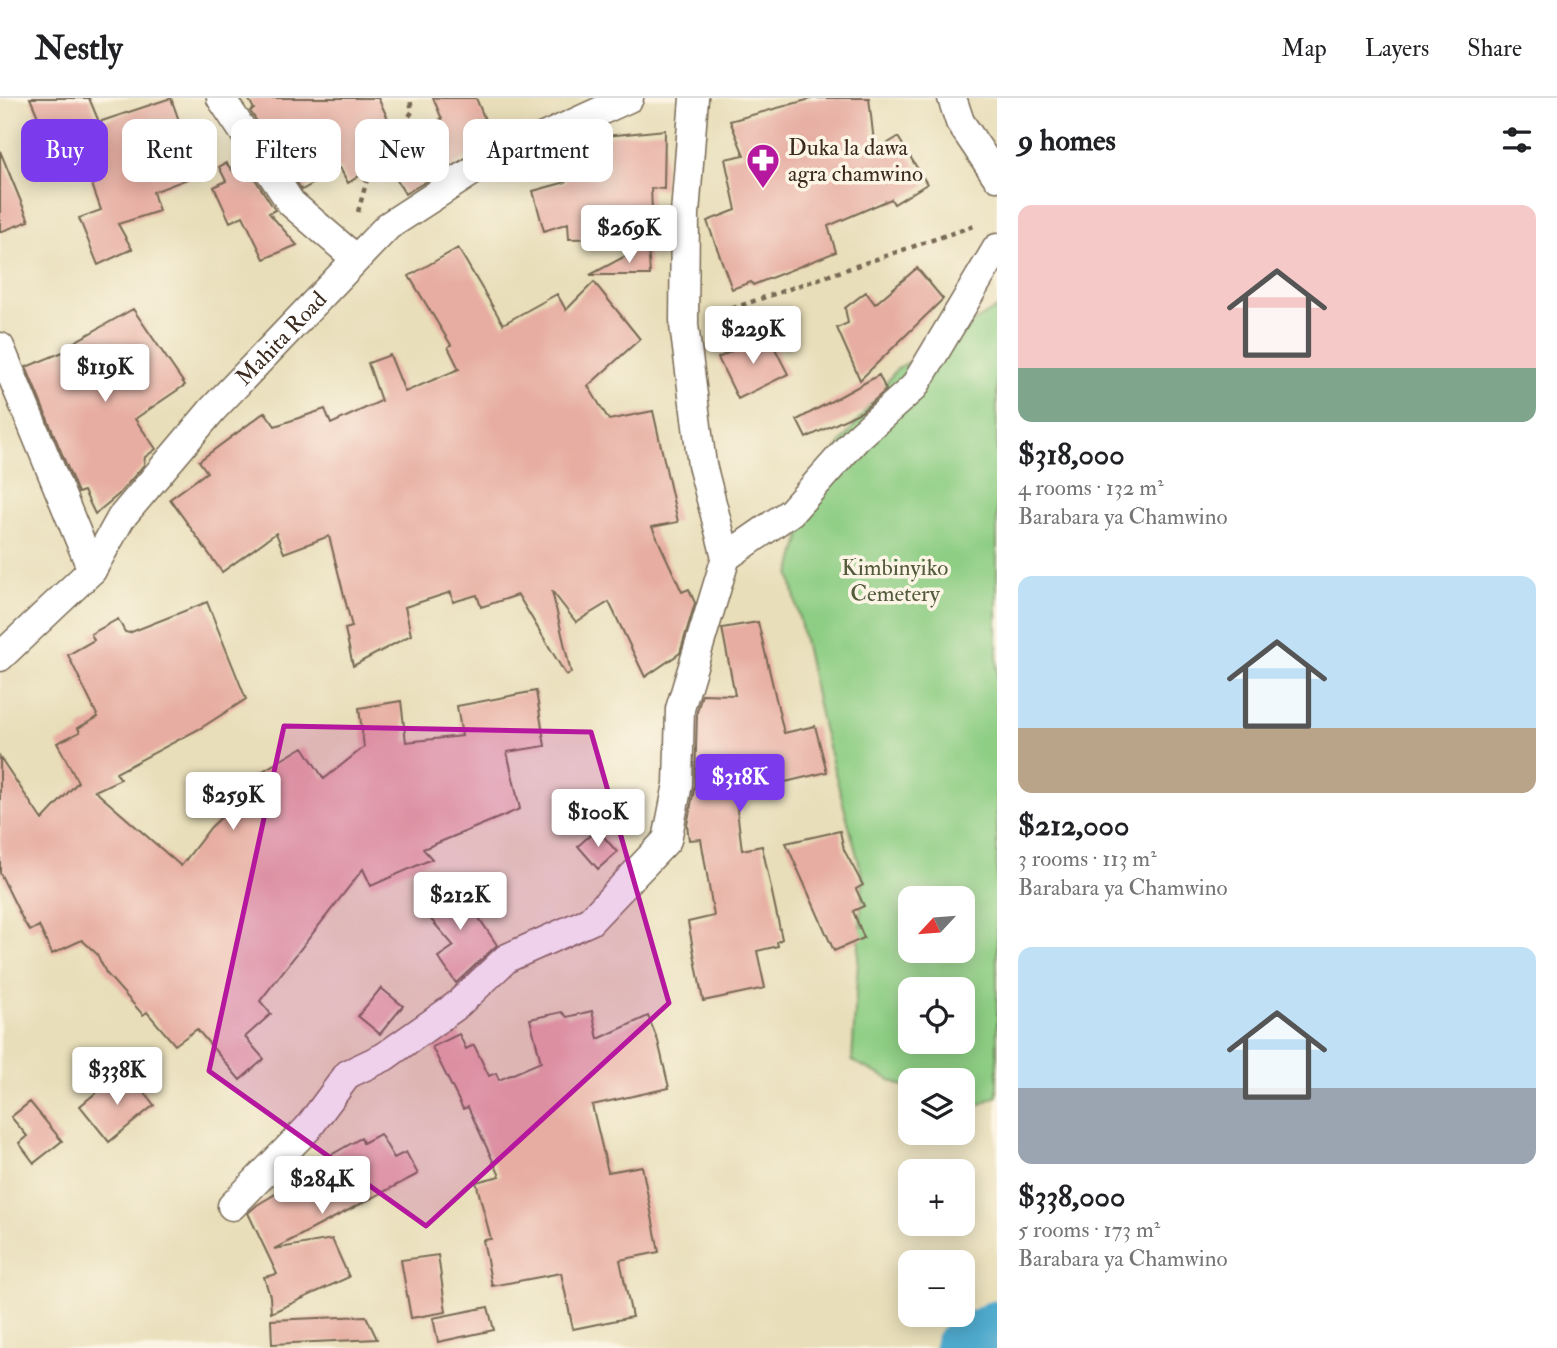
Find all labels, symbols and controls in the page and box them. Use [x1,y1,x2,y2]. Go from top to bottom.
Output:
text: Nestly [35,28,123,69]
text: Map [1282,33,1327,64]
text: Layers [1365,33,1429,64]
text: Share [1467,33,1522,64]
chip: Buy [21,119,108,182]
chip: Rent [122,119,217,182]
chip: Filters [231,119,341,182]
chip: New [355,119,449,182]
chip: Apartment [463,119,613,182]
icon: filters [1498,121,1536,159]
text: 9 homes [1018,122,1116,159]
place label: Duka la dawa agra chamwino [788,133,923,188]
pharmacy icon: Duka la dawa agra chamwino [744,141,782,190]
pin: $269K [580,206,678,265]
text: $269K [597,213,661,242]
icon: home [1214,250,1340,376]
street label: Mahita Road [229,285,333,392]
pin: $229K [704,306,802,366]
text: $229K [721,314,785,343]
pin: $119K [56,344,154,404]
text: $119K [76,352,134,381]
text: $318,000 [1018,436,1125,473]
text: 4 rooms · 132 m² [1018,473,1164,502]
text: Barabara ya Chamwino [1018,502,1228,531]
park label: Kimbinyiko Cemetery [842,553,948,608]
icon: home [1214,621,1340,747]
pin: $318K [691,754,789,814]
text: $318K [712,762,768,791]
pin: $259K [184,772,282,832]
text: $259K [202,780,264,809]
pin: $100K [549,790,647,849]
text: $100K [568,797,628,826]
text: $212,000 [1018,807,1129,844]
text: 3 rooms · 113 m² [1018,844,1157,873]
pin: $212K [411,872,509,932]
text: Barabara ya Chamwino [1018,873,1228,902]
text: $212K [430,880,490,909]
north arrow [898,886,975,962]
map controls [898,886,975,1327]
button: locate [898,977,975,1054]
icon: home [1214,992,1340,1118]
pin: $338K [68,1048,166,1107]
text: $338K [88,1055,146,1084]
button: layers [898,1068,975,1145]
pin: $284K [273,1156,371,1216]
button: + [898,1159,975,1236]
text: $284K [290,1164,354,1193]
text: $338,000 [1018,1178,1125,1215]
text: 5 rooms · 173 m² [1018,1215,1160,1244]
text: Barabara ya Chamwino [1018,1244,1228,1273]
button: − [898,1250,975,1327]

